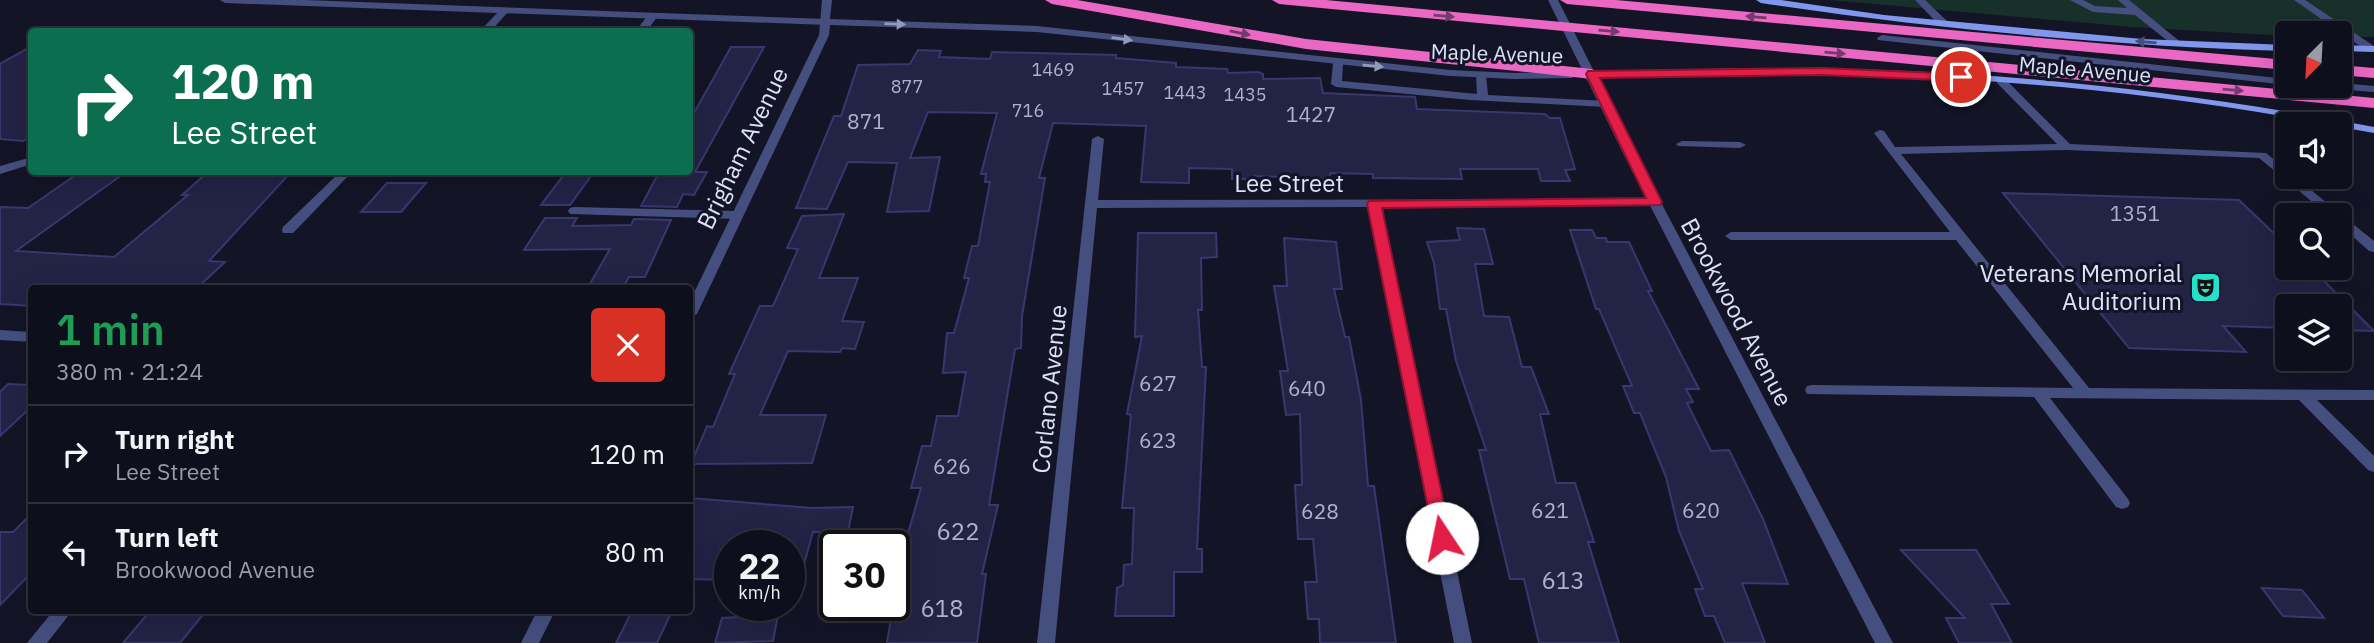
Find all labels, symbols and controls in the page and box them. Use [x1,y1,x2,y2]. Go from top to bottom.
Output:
one-way arrow [1434,11,1456,22]
one-way arrow [1744,11,1766,22]
one-way arrow [884,18,906,30]
north arrow [2275,21,2352,98]
map controls [2275,21,2352,371]
one-way arrow [1598,26,1620,37]
one-way arrow [1230,27,1252,38]
one-way arrow [1111,33,1133,44]
one-way arrow [2134,36,2156,47]
street label: Maple Avenue [1430,37,1564,69]
pin [1931,47,1991,107]
one-way arrow [1824,48,1846,59]
text: 120 m [171,49,315,112]
street label: Maple Avenue [2018,49,2152,89]
icon: right [56,56,147,147]
house number: 1469 [1031,58,1075,81]
icon: arrive [1942,58,1980,96]
one-way arrow [1362,61,1384,72]
street label: Brigham Avenue [689,62,795,234]
house number: 877 [891,75,923,98]
house number: 1457 [1101,77,1145,100]
house number: 1443 [1163,81,1207,104]
house number: 1435 [1223,83,1267,106]
one-way arrow [2222,85,2244,96]
house number: 716 [1012,99,1044,122]
house number: 1427 [1286,100,1336,128]
house number: 871 [847,107,885,135]
text: Lee Street [171,111,317,153]
button: sound [2275,112,2352,189]
street label: Lee Street [1234,167,1344,199]
house number: 1351 [2110,199,2160,227]
button: search [2275,203,2352,280]
street label: Brookwood Avenue [1674,212,1800,412]
place label: Veterans Memorial Auditorium [1980,257,2182,317]
theatre icon: Veterans Memorial Auditorium [2188,270,2222,304]
button: layers [2275,294,2352,371]
text: 1 min [56,302,165,357]
street label: Corlano Avenue [1024,303,1074,475]
button: close [591,308,665,382]
text: 380 m · 21:24 [56,356,203,386]
house number: 627 [1139,369,1177,397]
house number: 640 [1288,374,1326,402]
text: Turn right [115,422,234,456]
house number: 623 [1139,426,1177,454]
icon: right [56,435,94,473]
text: 120 m [589,437,665,471]
house number: 626 [933,452,971,480]
text: Lee Street [115,456,220,486]
house number: 621 [1531,496,1569,524]
house number: 620 [1682,496,1720,524]
house number: 628 [1301,497,1339,525]
position arrow [1405,501,1479,575]
house number: 622 [936,515,980,547]
text: Turn left [115,520,218,554]
speed limit sign: 30 [819,530,910,621]
icon: left [56,533,94,571]
text: 80 m [605,535,665,569]
text: 22 [738,543,781,589]
text: Brookwood Avenue [115,554,315,584]
house number: 613 [1541,564,1585,596]
text: km/h [738,581,781,604]
house number: 618 [920,592,964,624]

